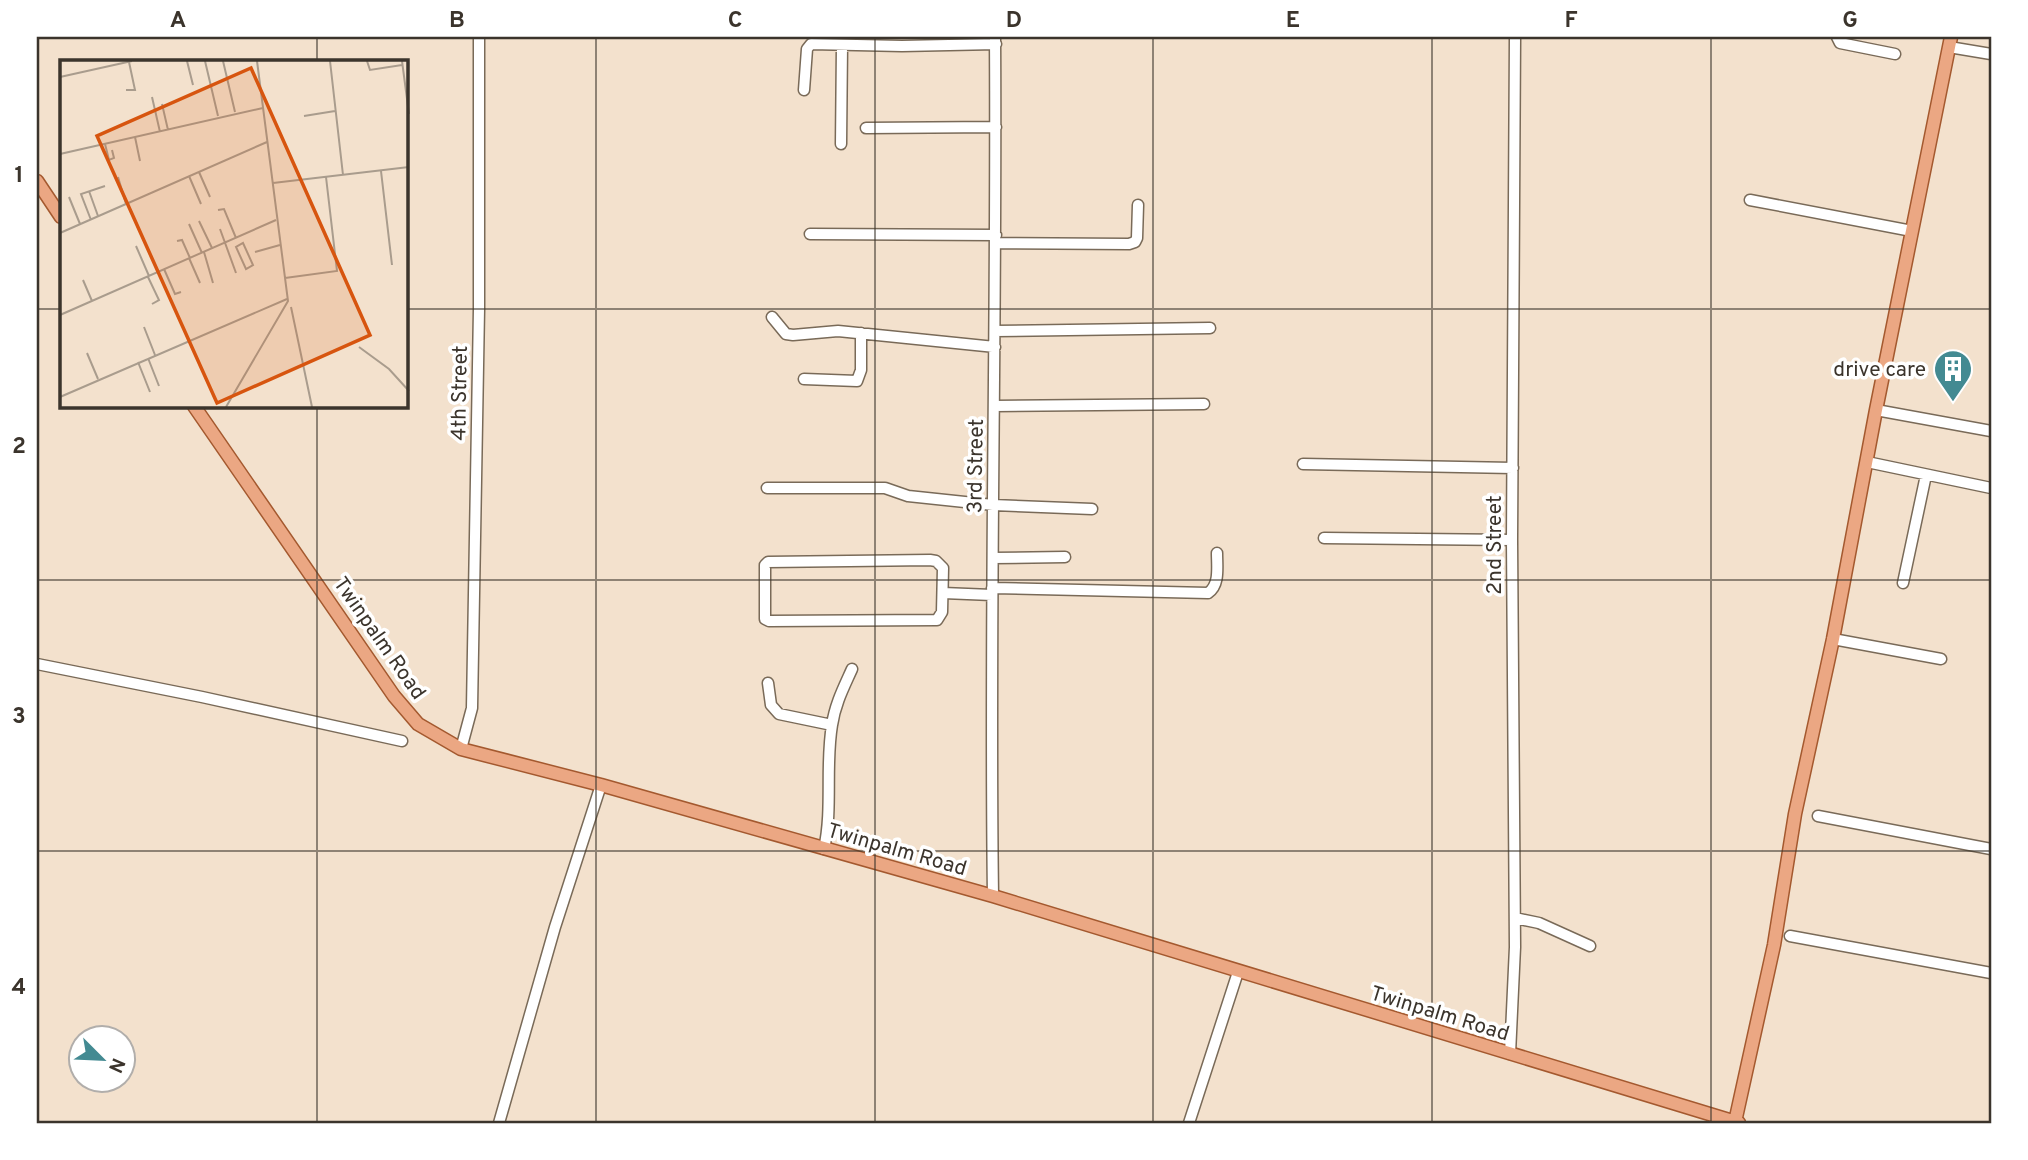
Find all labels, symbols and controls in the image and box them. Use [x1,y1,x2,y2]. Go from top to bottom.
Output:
text: A [170,7,186,36]
text: B [449,7,465,36]
text: C [728,7,742,36]
text: D [1006,7,1022,36]
text: E [1286,7,1300,36]
text: F [1564,7,1578,36]
text: G [1842,7,1858,36]
inset map [60,60,408,408]
text: 1 [14,162,24,191]
street label: 4th Street [446,345,475,441]
building icon: drive care [1932,348,1974,403]
place label: drive care [1833,357,1926,384]
street label: 3rd Street [962,418,991,514]
text: 2 [12,433,26,462]
street label: 2nd Street [1482,495,1509,595]
street label: Twinpalm Road [326,572,431,706]
text: 3 [12,703,26,732]
street label: Twinpalm Road [824,818,969,883]
text: 4 [12,974,26,1003]
street label: Twinpalm Road [1367,980,1512,1048]
north arrow [66,1024,136,1094]
text: N [102,1054,129,1076]

